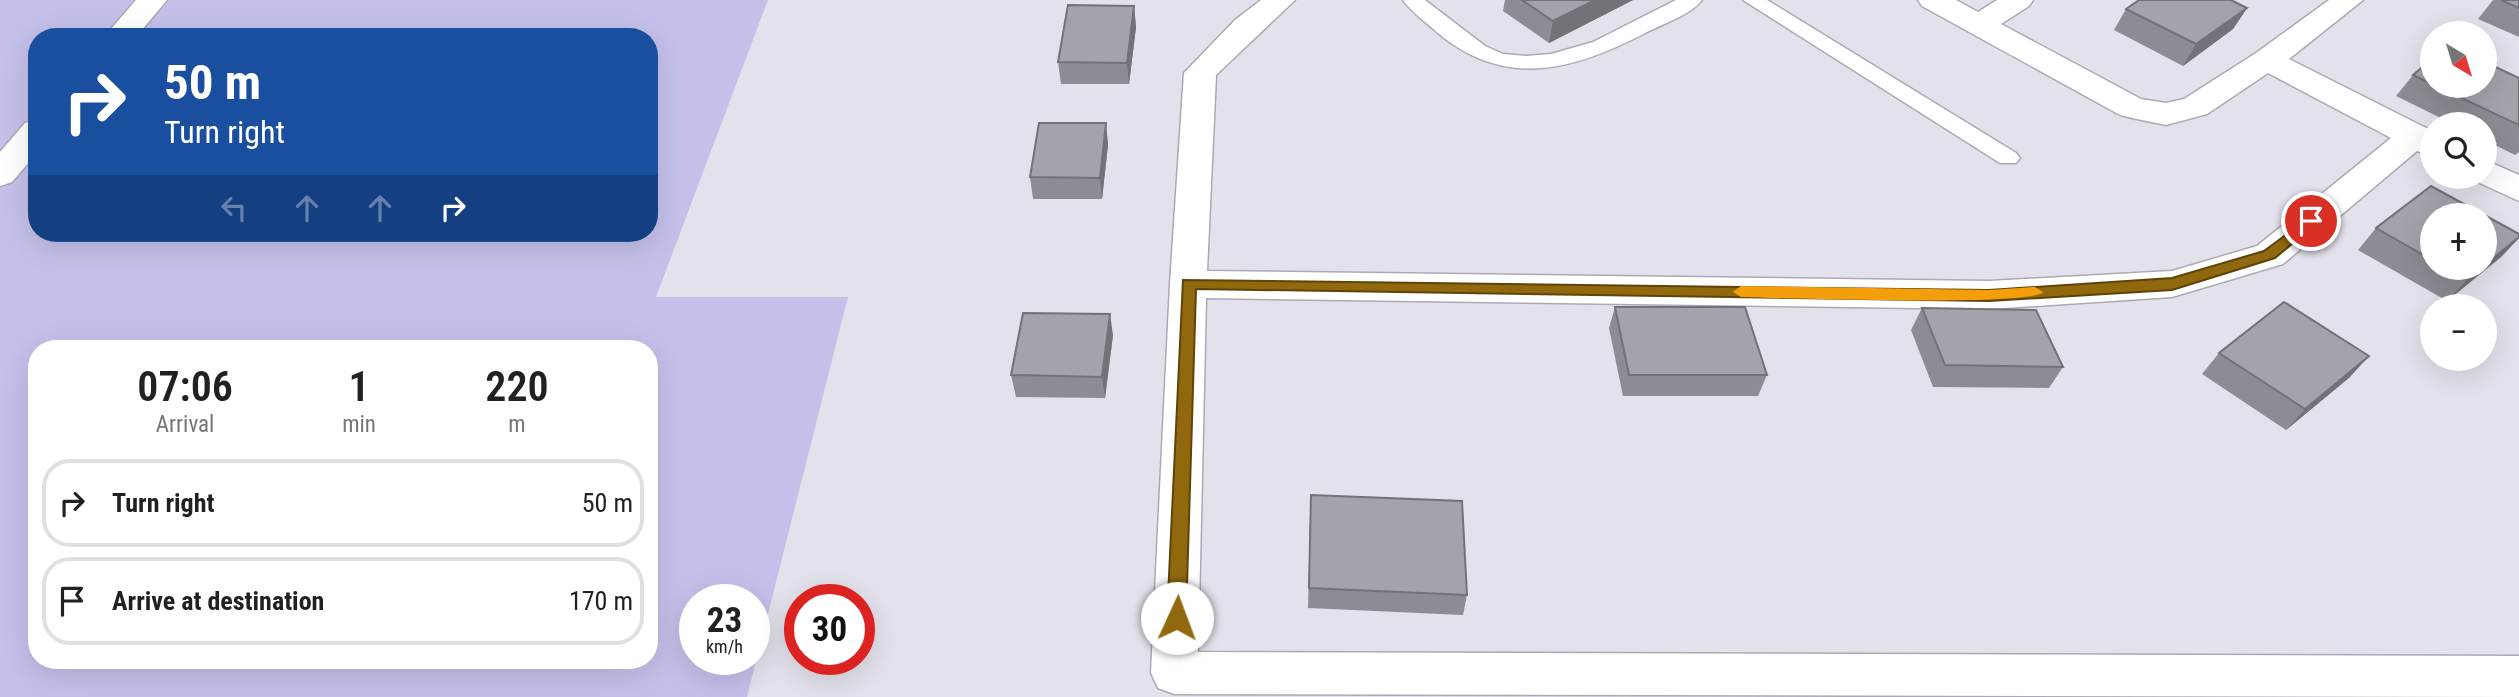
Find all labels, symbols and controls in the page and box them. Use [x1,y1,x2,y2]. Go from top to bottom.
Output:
north arrow [2420,21,2497,98]
map controls [2420,21,2497,371]
text: 50 m [164,54,261,111]
icon: right [49,56,140,147]
button: search [2420,112,2497,189]
text: Turn right [164,113,285,151]
icon: left [215,189,253,227]
icon: ahead [288,189,326,227]
icon: ahead [361,189,399,227]
icon: right [434,189,472,227]
pin [2281,191,2341,251]
icon: arrive [2292,202,2330,240]
button: + [2420,203,2497,280]
button: − [2420,294,2497,371]
text: 07:06 [137,362,233,411]
text: 1 [349,362,370,411]
text: 220 [485,362,549,411]
text: Arrival [156,411,214,438]
text: min [342,411,376,438]
text: m [508,411,526,438]
icon: right [53,484,91,522]
text: Turn right [112,488,214,518]
text: 50 m [582,488,633,518]
position arrow [1140,581,1214,655]
icon: arrive [53,582,91,620]
speed limit sign: 30 [784,584,875,675]
text: Arrive at destination [112,586,324,616]
text: 170 m [569,586,633,616]
text: 23 [707,600,742,641]
text: km/h [706,636,743,657]

